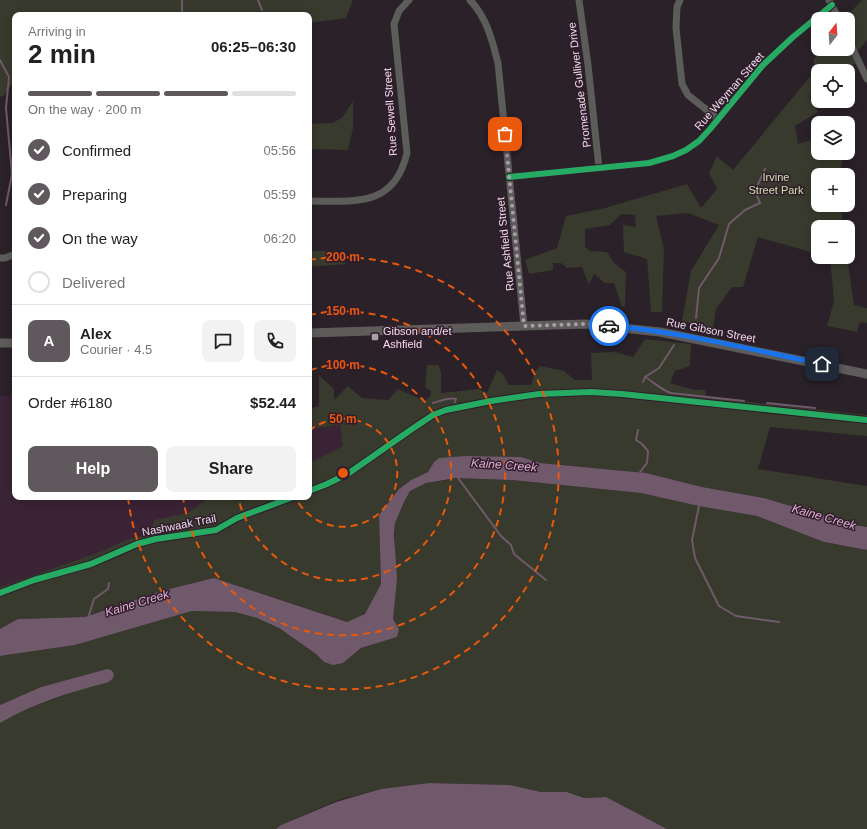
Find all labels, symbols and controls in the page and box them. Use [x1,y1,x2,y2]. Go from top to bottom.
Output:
north arrow [811,12,855,56]
map controls [811,12,855,264]
street label: Promenade Gulliver Drive [565,22,593,148]
text: Arriving in [28,24,86,39]
text: 06:25–06:30 [211,38,296,55]
text: 2 min [28,39,96,69]
street label: Rue Weyman Street [692,50,766,132]
button: locate [811,64,855,108]
street label: Rue Sewell Street [381,68,399,156]
text: On the way · 200 m [28,102,141,117]
button: layers [811,116,855,160]
pin [488,117,522,151]
icon: bag [494,123,516,145]
icon: check [28,139,50,161]
text: Confirmed [62,142,131,159]
text: 05:56 [263,143,296,158]
button: + [811,168,855,212]
park label: Irvine Street Park [748,171,804,196]
icon: check [28,183,50,205]
text: Preparing [62,186,127,203]
text: 05:59 [263,187,296,202]
street label: Rue Ashfield Street [494,197,516,291]
button: − [811,220,855,264]
icon: check [28,227,50,249]
text: On the way [62,230,138,247]
text: 06:20 [263,231,296,246]
text: 200 m [326,250,360,264]
text: Delivered [62,274,125,291]
text: 150 m [326,304,360,318]
courier [589,306,629,346]
icon: car [598,315,620,337]
street label: Rue Gibson Street [665,315,757,345]
button: chat [202,320,244,362]
button: phone [254,320,296,362]
text: Alex [80,325,112,342]
place label: Gibson and/et Ashfield [383,325,452,350]
text: A [44,332,54,349]
marker: Gibson and/et Ashfield [370,332,380,342]
text: Courier · 4.5 [80,342,152,357]
pin [805,347,839,381]
icon: home [811,353,833,375]
text: 100 m [326,358,360,372]
text: Order #6180 [28,394,112,411]
text: $52.44 [250,394,296,411]
text: 50 m [329,412,357,426]
button: Help [28,446,158,492]
button: Share [166,446,296,492]
water label: Kaine Creek [471,456,538,474]
centre of rings [336,466,350,480]
water label: Kaine Creek [790,501,859,533]
street label: Nashwaak Trail [141,512,217,538]
water label: Kaine Creek [103,586,172,619]

